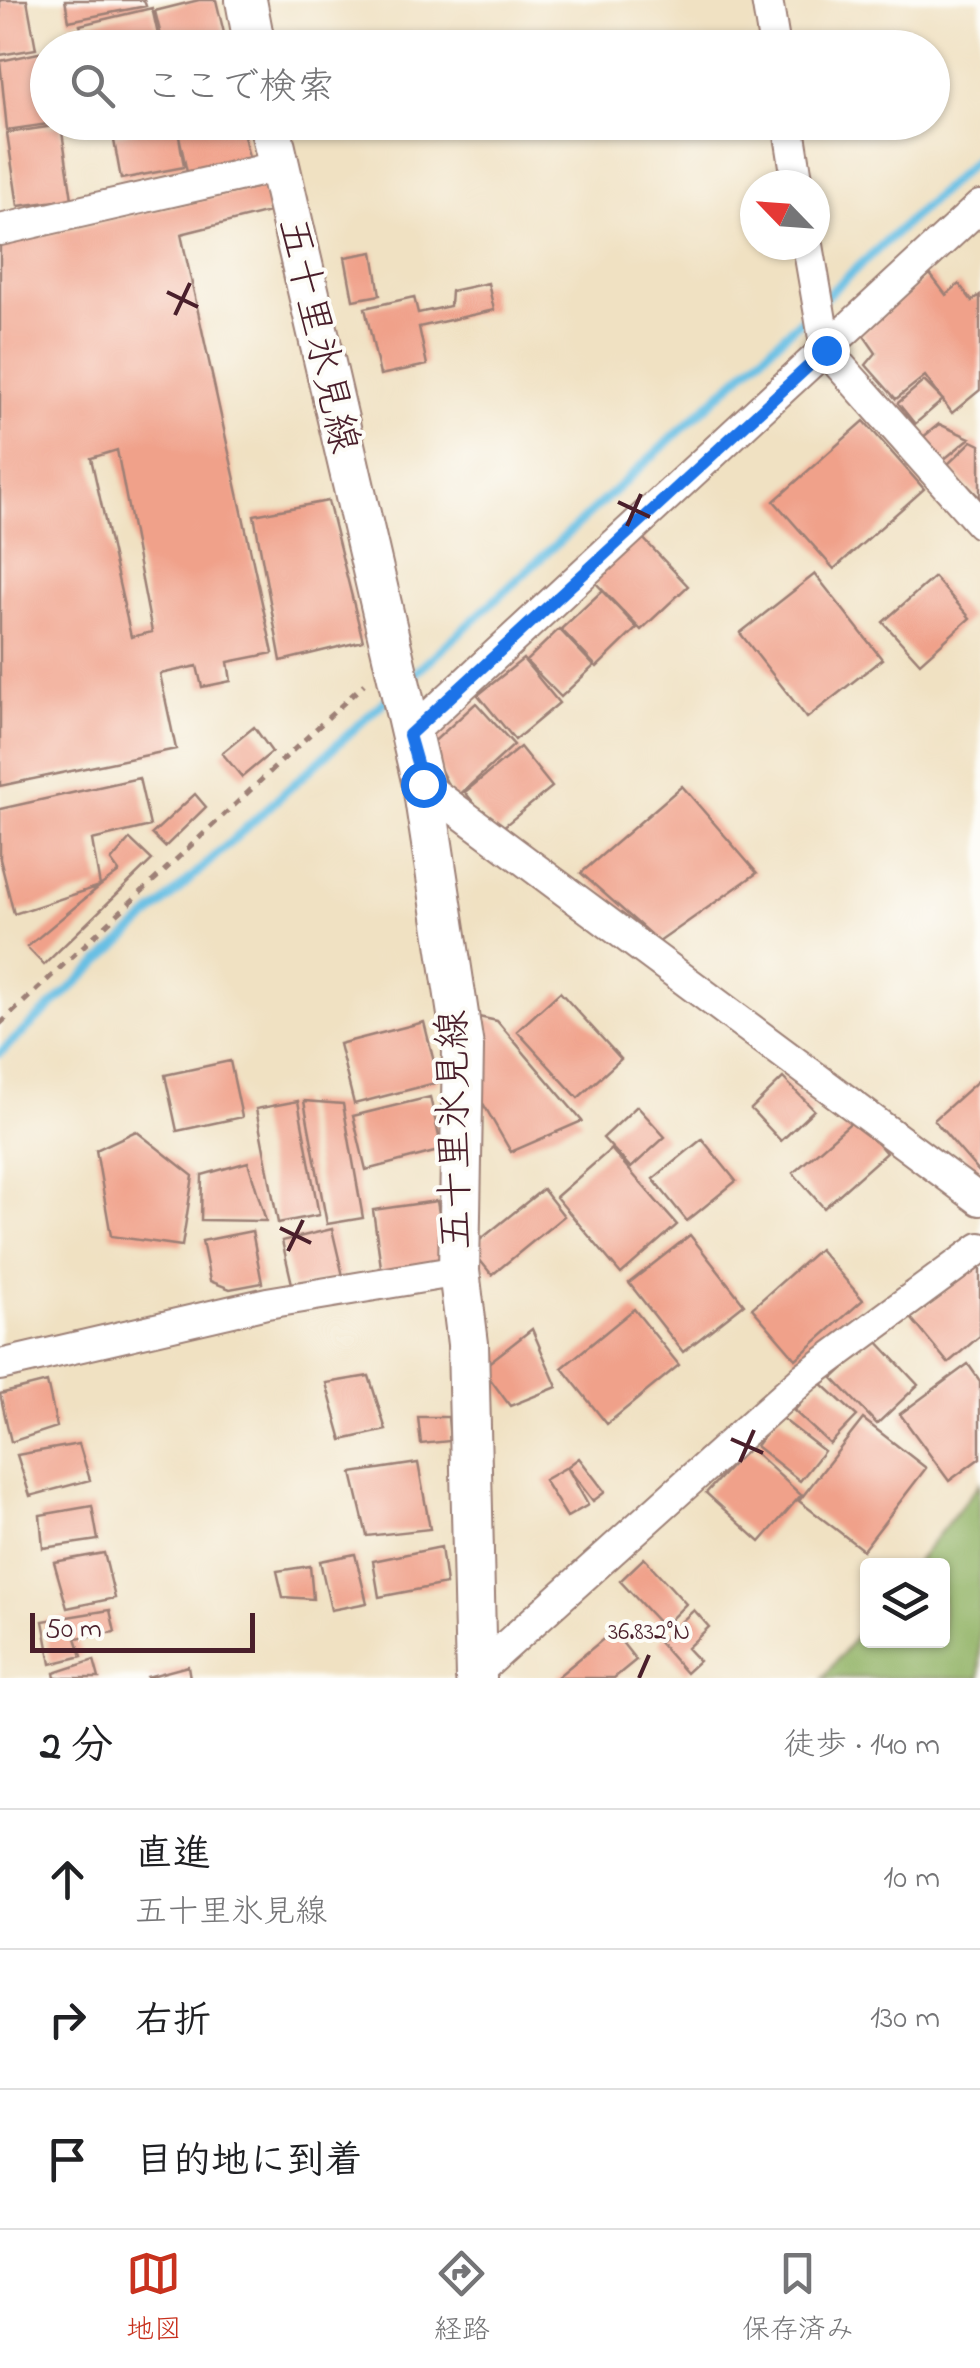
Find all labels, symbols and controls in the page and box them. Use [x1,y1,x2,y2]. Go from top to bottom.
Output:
search box [30,30,950,140]
icon: search [65,58,120,113]
text: ここで検索 [145,61,335,117]
north arrow [740,170,830,260]
street label: 五十里氷見線 [260,212,372,460]
route end [804,328,850,374]
route start [401,762,447,808]
street label: 五十里氷見線 [425,1010,489,1250]
map controls [860,1558,950,1648]
button: layers [860,1558,950,1648]
scale bar [30,1608,255,1652]
text: 50 m [45,1610,102,1651]
text: 36.832°N [608,1615,690,1651]
text: 2 分 [40,1717,113,1778]
text: 徒歩 · 140 m [783,1723,940,1770]
text: 直進 [135,1828,211,1884]
icon: ahead [40,1852,95,1907]
text: 10 m [883,1856,940,1903]
text: 五十里氷見線 [135,1890,327,1937]
icon: right [40,1992,95,2047]
text: 右折 [135,1995,211,2051]
text: 130 m [870,1996,940,2043]
icon: arrive [40,2132,95,2187]
text: 目的地に到着 [135,2135,363,2191]
tab: 地図 [126,2246,182,2352]
tab: 経路 [434,2246,490,2352]
tab: 保存済み [742,2246,854,2352]

